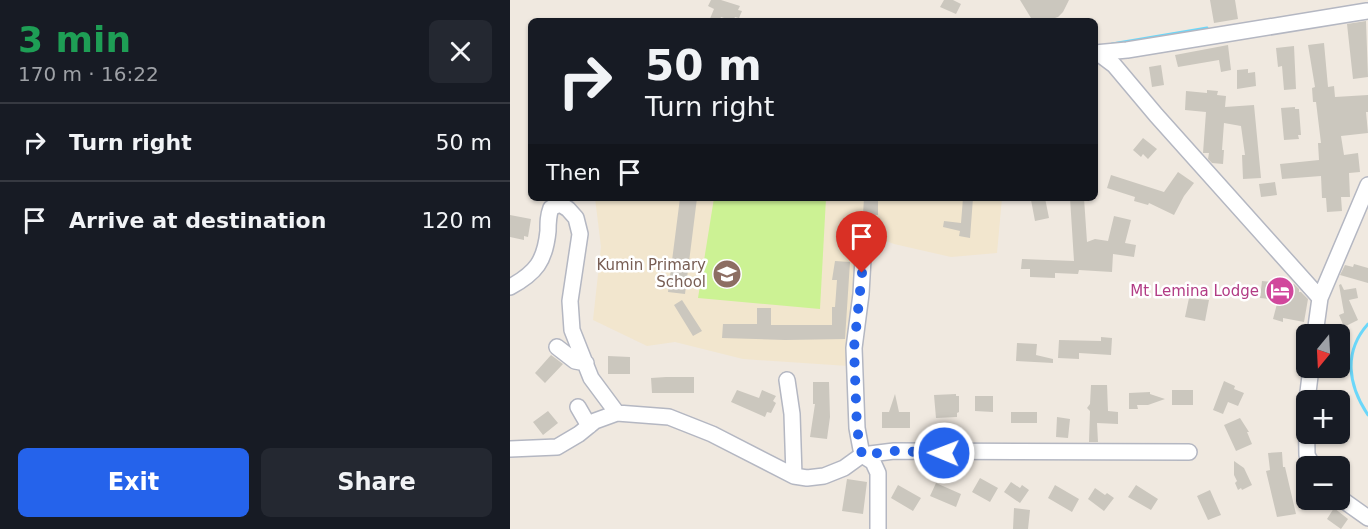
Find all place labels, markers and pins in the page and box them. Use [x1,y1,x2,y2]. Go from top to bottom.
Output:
pin [836,211,887,273]
place label: Kumin Primary School [596,256,706,291]
school or university icon: Kumin Primary School [711,258,743,290]
hotel icon: Mt Lemina Lodge [1264,275,1296,307]
place label: Mt Lemina Lodge [1130,282,1259,300]

